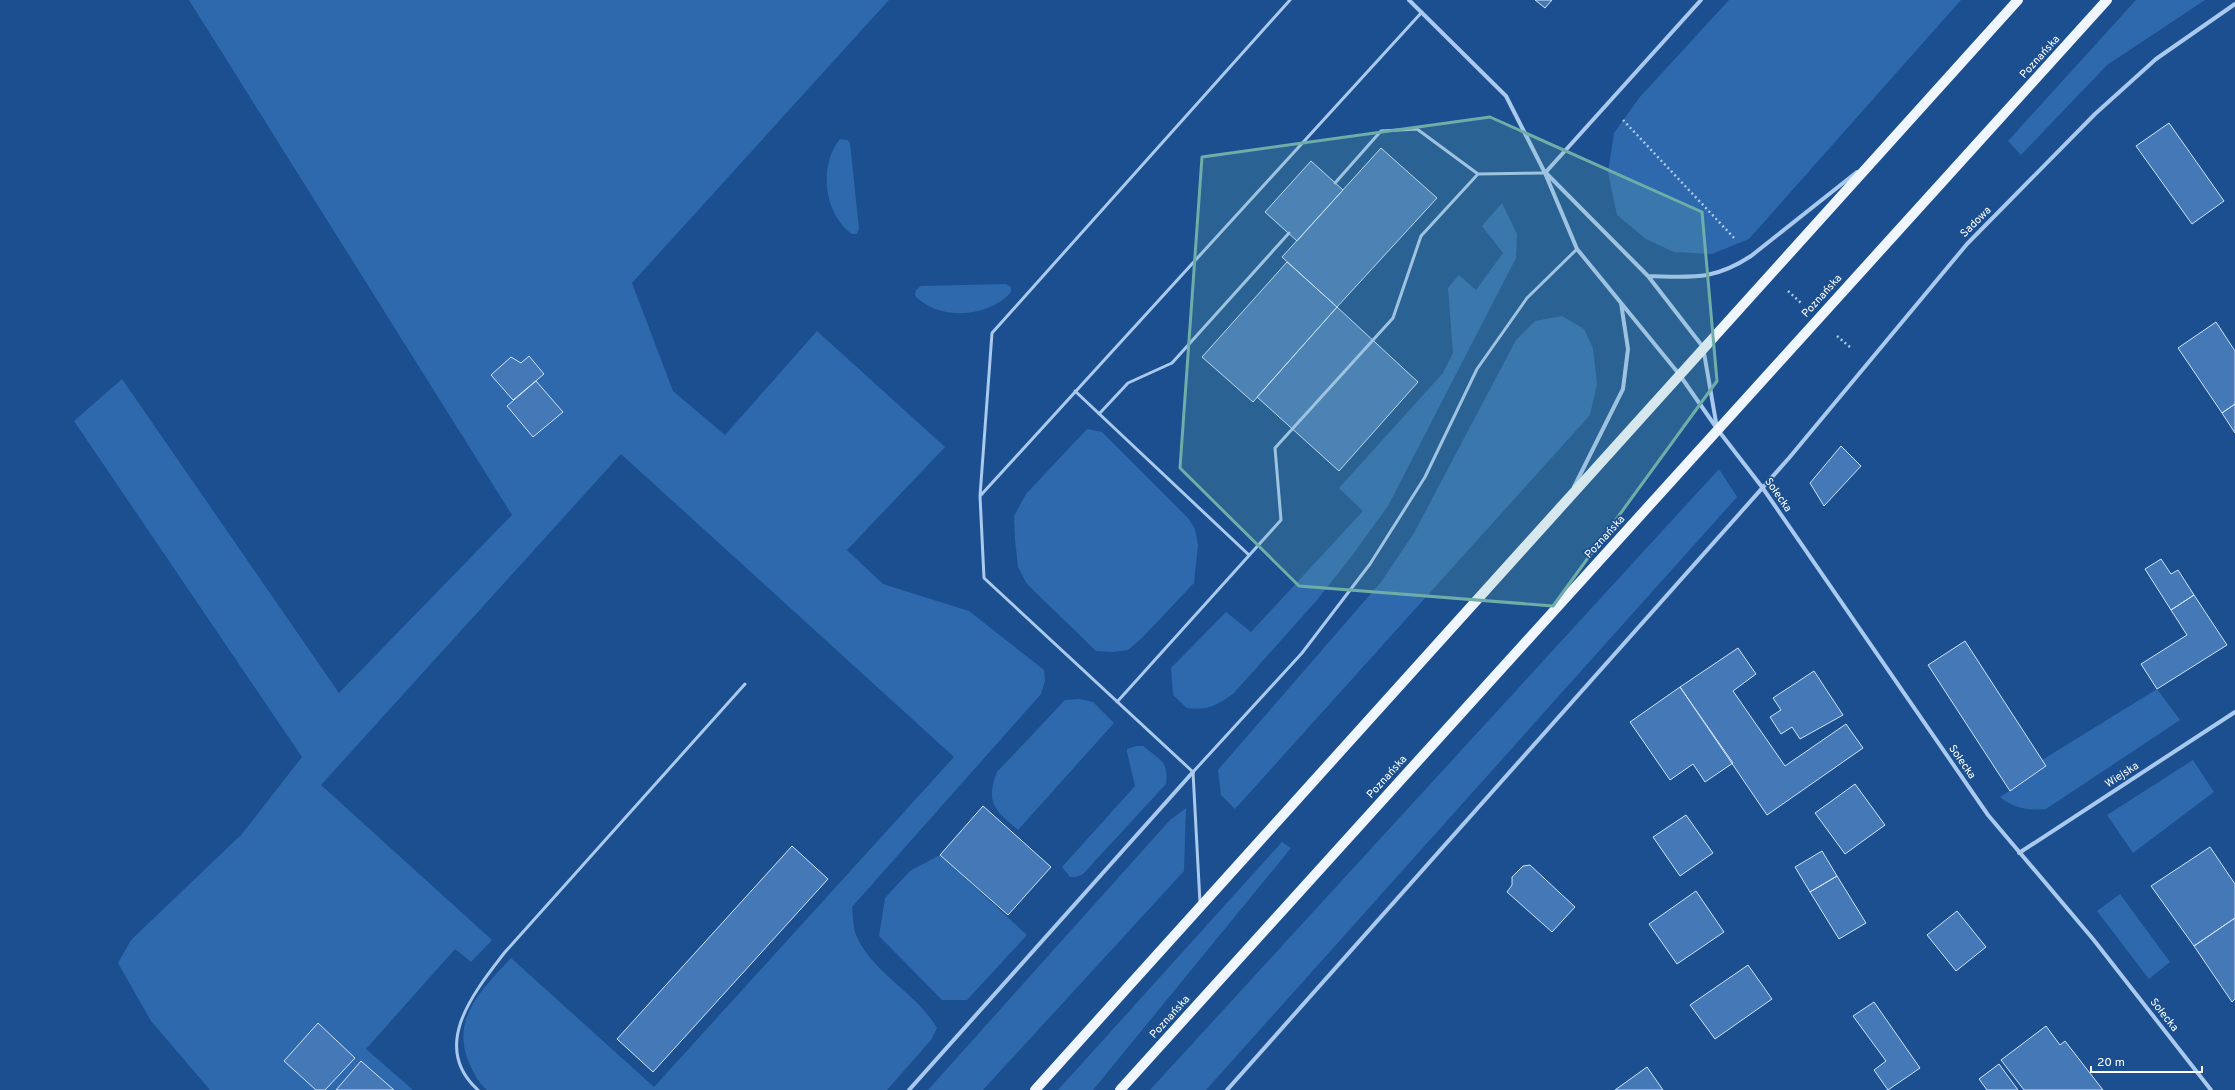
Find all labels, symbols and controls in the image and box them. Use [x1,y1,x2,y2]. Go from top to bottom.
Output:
street label: Poznańska [2017,32,2063,82]
street label: Sadowa [1958,203,1995,240]
street label: Poznańska [1799,271,1845,321]
street label: Sołecka [1761,475,1795,515]
street label: Poznańska [1582,512,1628,562]
street label: Sołecka [1945,742,1979,782]
street label: Poznańska [1364,752,1410,802]
street label: Wiejska [2103,759,2142,791]
street label: Poznańska [1147,992,1193,1042]
street label: Sołecka [2147,996,2181,1035]
scale bar [2091,1048,2202,1074]
text: 20 m [2097,1055,2125,1071]

